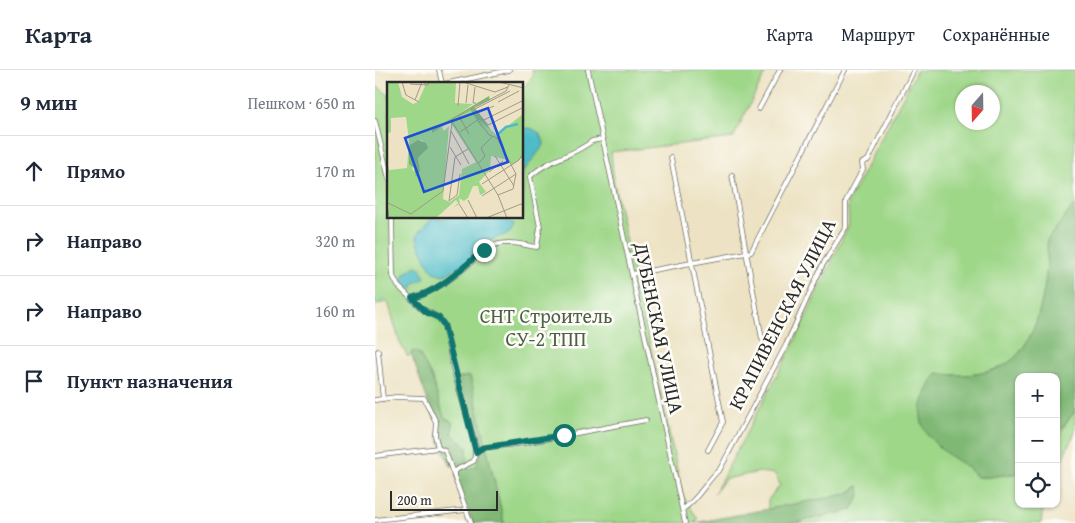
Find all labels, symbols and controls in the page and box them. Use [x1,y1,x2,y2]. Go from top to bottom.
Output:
text: Карта [25,17,92,52]
text: Карта [767,21,813,48]
text: Маршрут [841,21,915,48]
text: Сохранённые [943,21,1050,48]
inset map [387,82,524,219]
north arrow [955,85,1000,130]
text: 9 мин [20,87,77,118]
text: Пешком · 650 m [248,91,355,115]
icon: ahead [20,157,48,185]
text: Прямо [67,157,125,185]
text: 170 m [315,159,355,183]
street label: КРАПИВЕНСКАЯ УЛИЦА [721,213,842,414]
icon: right [20,227,48,255]
text: Направо [67,227,142,255]
text: 320 m [315,229,355,253]
route end [473,239,496,262]
street label: ДУБЕНСКАЯ УЛИЦА [627,239,692,416]
icon: right [20,297,48,325]
text: Направо [67,297,142,325]
text: 160 m [315,299,355,323]
park label: СНТ Строитель СУ-2 ТПП [480,301,612,353]
icon: arrive [20,367,48,395]
text: Пункт назначения [67,367,233,395]
map controls [1015,373,1060,508]
button: + [1015,373,1060,418]
button: − [1015,418,1060,463]
route start [553,424,576,447]
button: locate [1015,463,1060,508]
scale bar [390,488,497,511]
text: 200 m [397,490,432,510]

